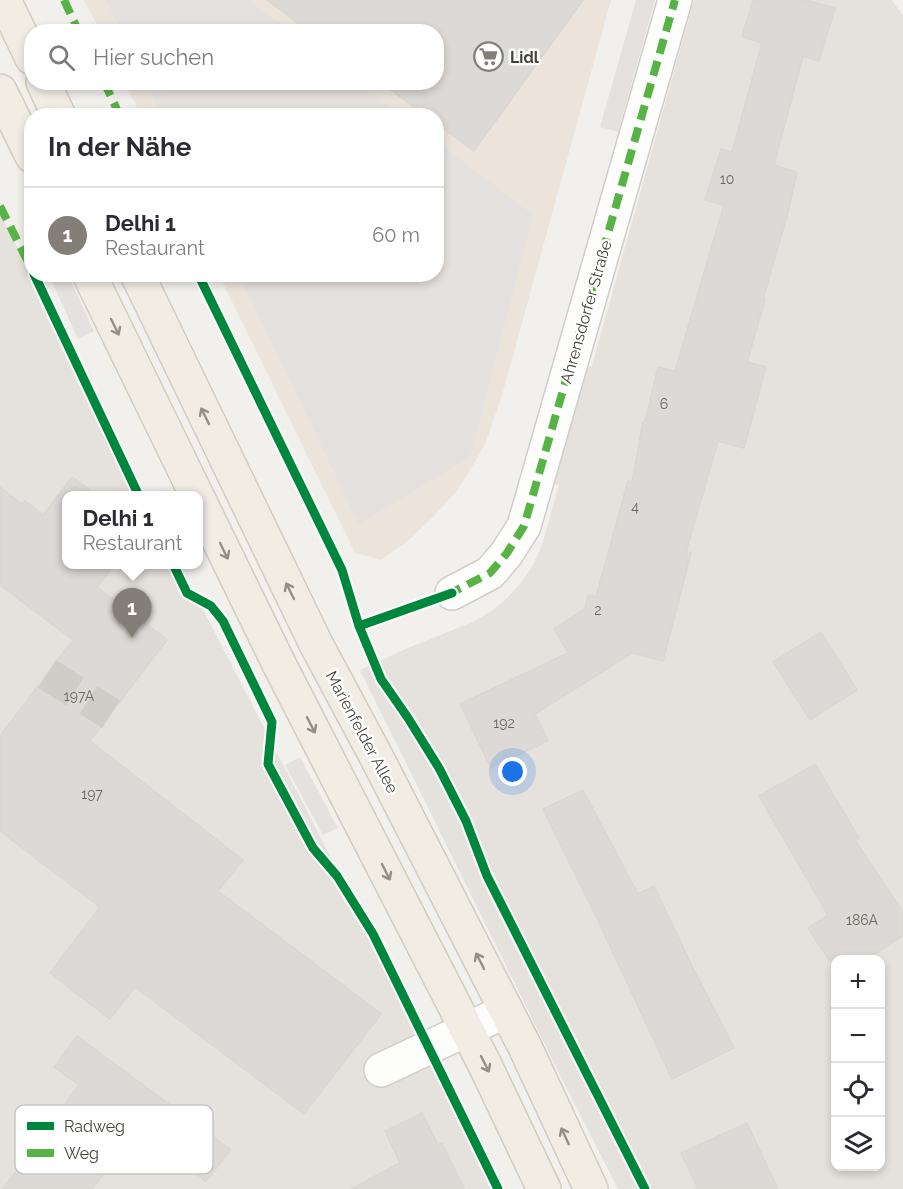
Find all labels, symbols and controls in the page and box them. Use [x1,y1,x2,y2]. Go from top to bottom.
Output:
search box [24,24,444,90]
icon: search [45,41,78,74]
supermarket icon: Lidl [473,41,505,73]
text: Hier suchen [93,44,214,70]
place label: Lidl [510,48,540,67]
text: In der Nähe [48,132,191,162]
house number: 10 [720,171,734,187]
text: Delhi 1 [105,210,176,236]
text: 1 [63,223,72,247]
text: 60 m [372,223,420,247]
text: Restaurant [105,236,205,260]
street label: Ahrensdorfer Straße [556,238,616,386]
one-way arrow [109,318,121,336]
house number: 6 [660,396,668,412]
one-way arrow [199,407,211,425]
popup [62,491,203,569]
house number: 4 [631,499,639,515]
text: Delhi 1 [83,505,154,531]
text: Restaurant [83,531,182,555]
one-way arrow [218,541,230,559]
one-way arrow [284,583,296,601]
pin: 1 [112,588,152,638]
house number: 2 [594,602,602,618]
street label: Marienfelder Allee [322,668,402,796]
house number: 197A [64,688,95,704]
house number: 192 [493,715,515,731]
one-way arrow [305,716,317,733]
your location [498,757,527,786]
house number: 197 [81,786,103,802]
one-way arrow [380,863,392,880]
house number: 186A [846,912,879,928]
one-way arrow [474,953,486,970]
map controls [831,955,885,1171]
button: + [831,955,885,1009]
button: − [831,1009,885,1063]
one-way arrow [479,1055,491,1073]
button: locate [831,1063,885,1117]
legend [15,1105,213,1174]
text: Radweg [64,1117,125,1136]
button: layers [831,1117,885,1171]
one-way arrow [559,1128,571,1146]
text: Weg [64,1144,99,1163]

